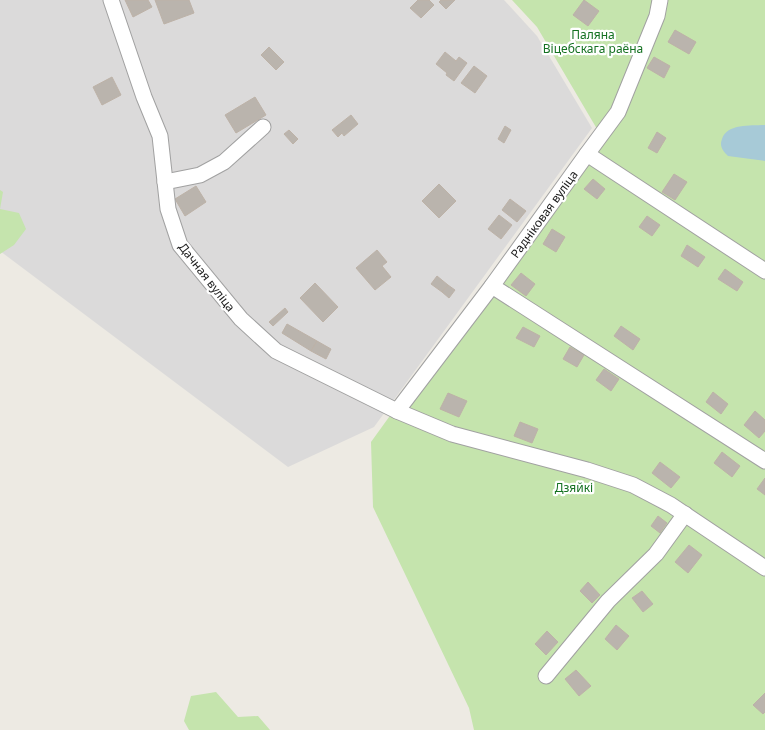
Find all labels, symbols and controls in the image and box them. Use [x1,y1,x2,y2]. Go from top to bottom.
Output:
park label: Паляна Віцебскага раёна [543,26,643,57]
street label: Радніковая вуліца [506,167,582,261]
street label: Дачная вуліца [175,239,239,315]
park label: Дзяйкі [555,479,593,496]

